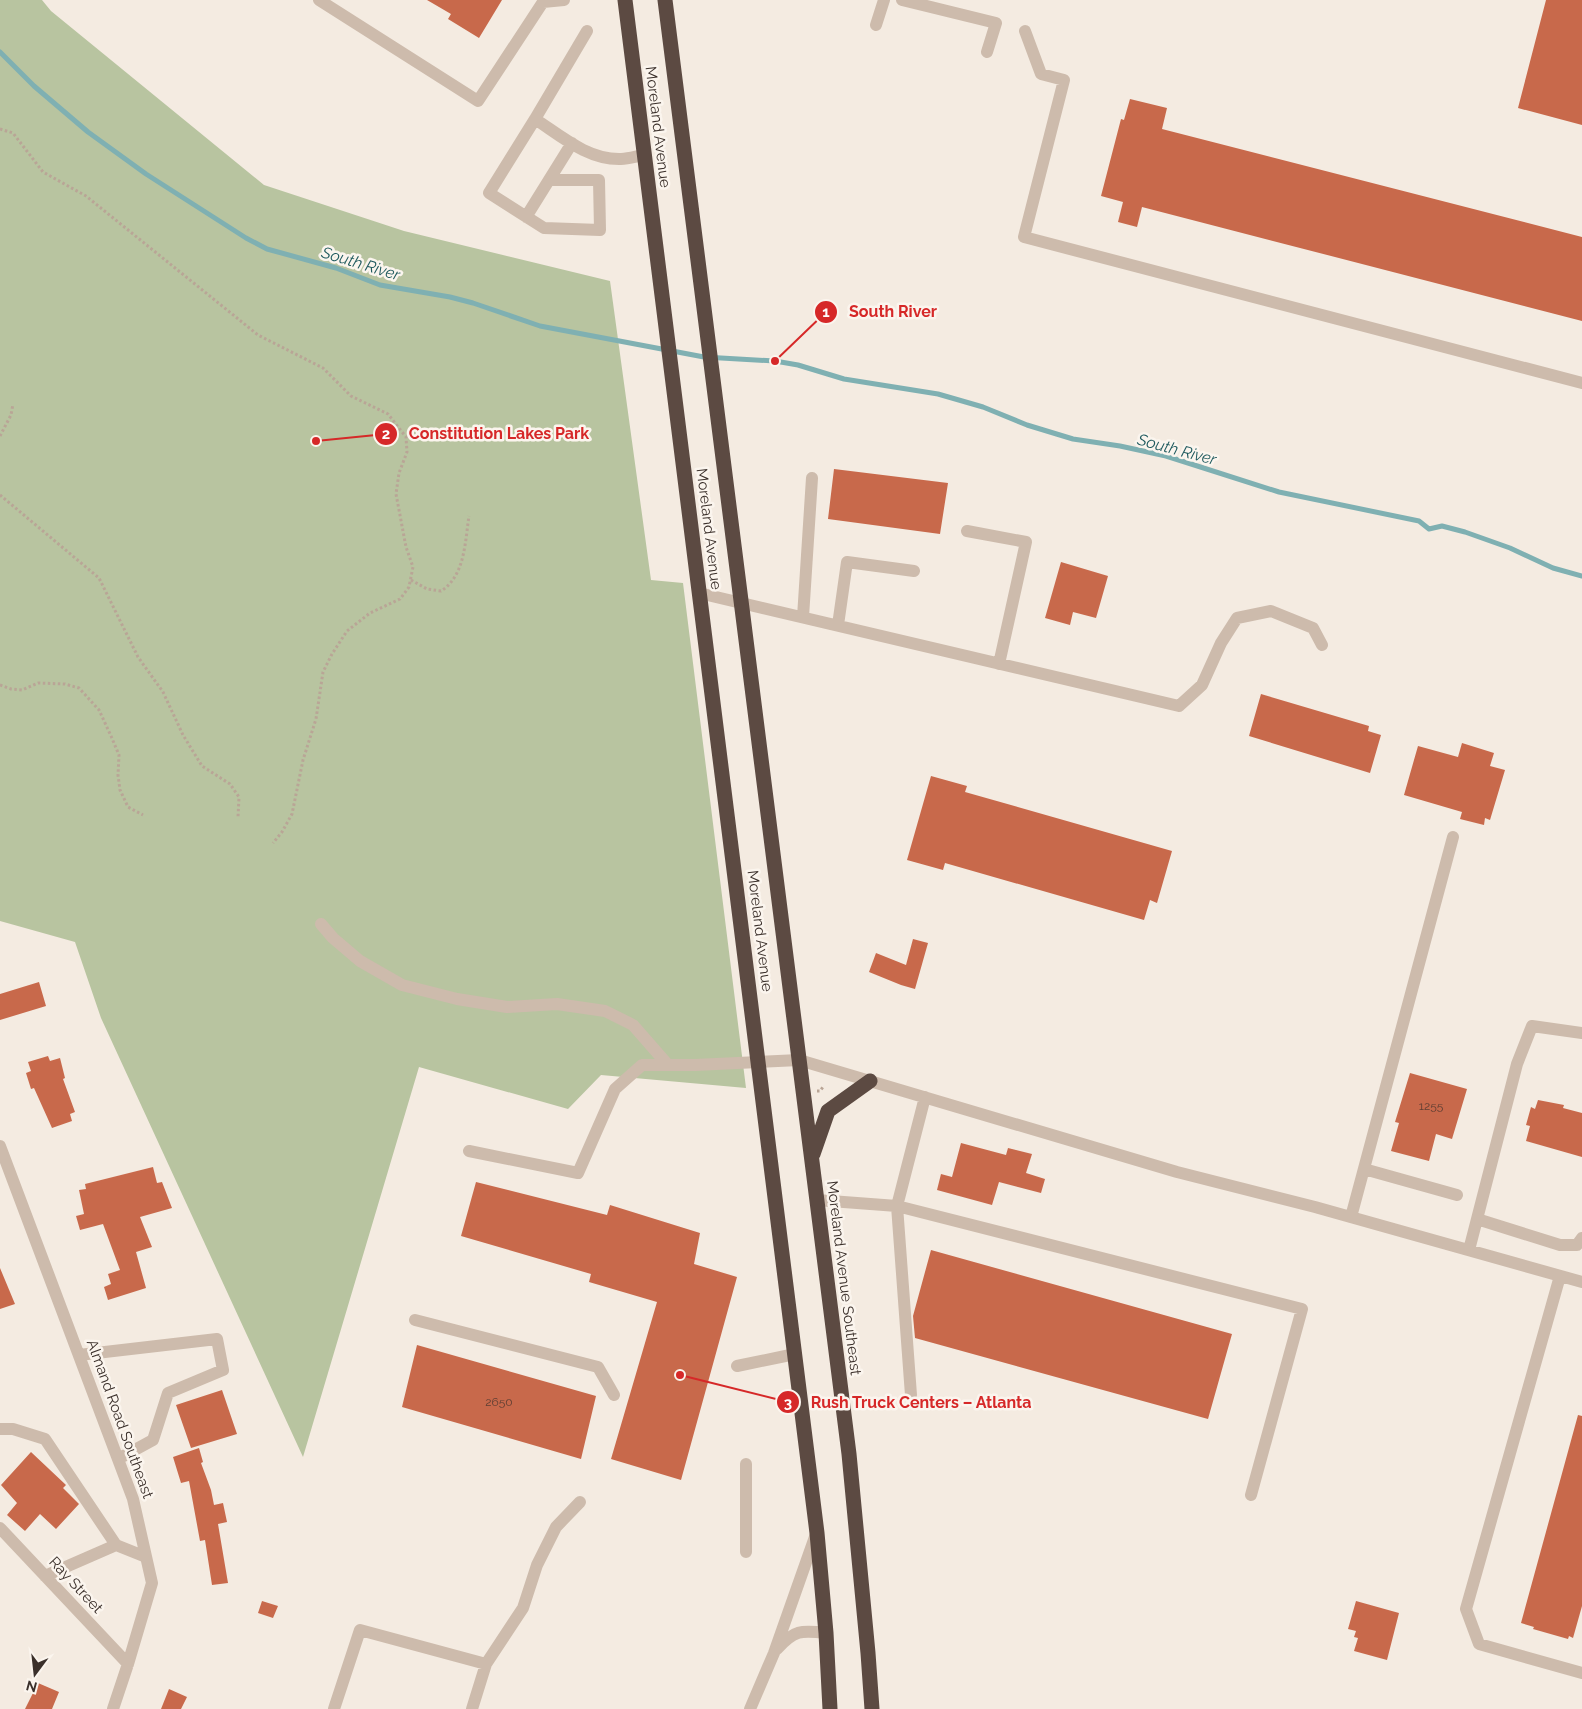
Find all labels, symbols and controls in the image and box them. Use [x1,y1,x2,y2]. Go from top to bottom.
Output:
street label: Moreland Avenue [642,65,674,189]
water label: South River [318,242,403,285]
callout: South River [814,296,947,327]
text: South River [849,302,937,321]
text: 1 [822,303,830,321]
callout: Constitution Lakes Park [374,418,599,449]
text: Constitution Lakes Park [409,424,589,443]
text: 2 [382,425,390,443]
water label: South River [1134,430,1219,469]
street label: Moreland Avenue [693,467,725,591]
street label: Moreland Avenue [744,869,776,993]
house number: 1255 [1419,1099,1444,1113]
street label: Moreland Avenue Southeast [823,1180,865,1376]
street label: Almand Road Southeast [83,1337,157,1501]
callout: Rush Truck Centers – Atlanta [775,1387,1042,1418]
text: Rush Truck Centers – Atlanta [811,1393,1031,1412]
text: 3 [784,1394,792,1412]
house number: 2650 [485,1395,513,1409]
street label: Ray Street [45,1553,107,1617]
north arrow [10,1649,60,1699]
text: N [24,1677,39,1696]

